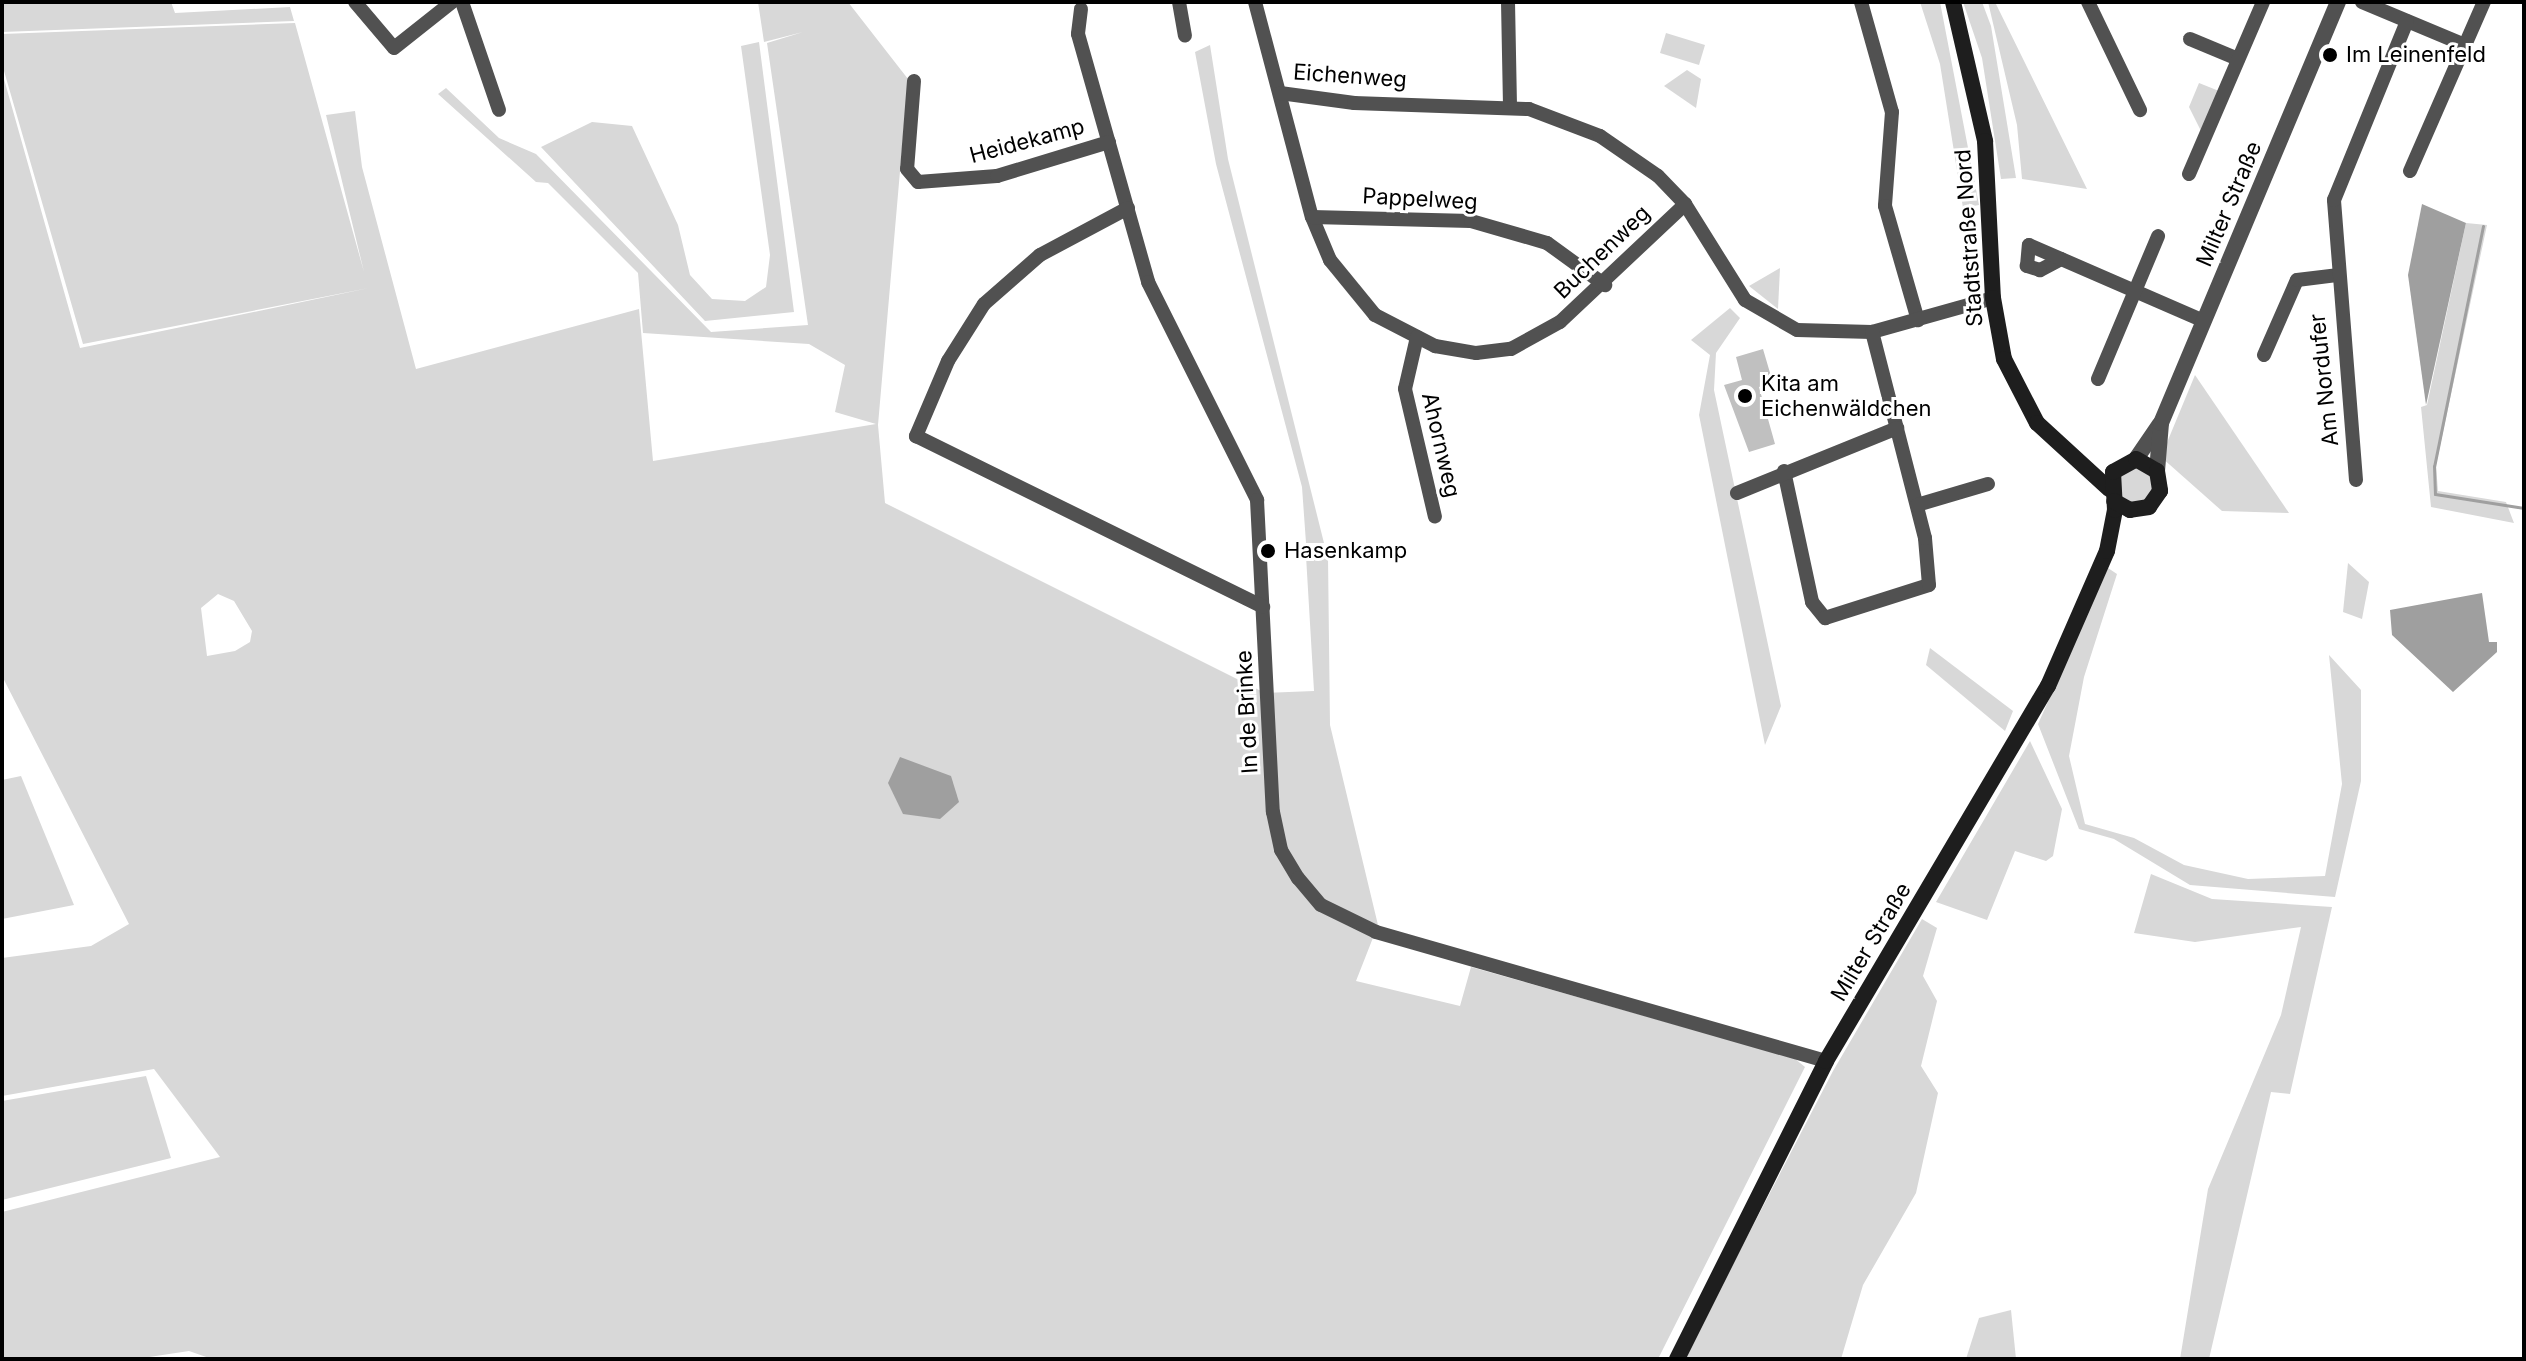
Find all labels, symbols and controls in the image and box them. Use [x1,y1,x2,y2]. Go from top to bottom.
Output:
place label: Im Leinenfeld [2346,42,2486,68]
marker: Im Leinenfeld [2321,46,2339,64]
street label: Eichenweg [1292,59,1408,93]
street label: Heidekamp [967,113,1087,169]
street label: Milter Straße [2191,137,2267,271]
street label: Stadtstraße Nord [1950,148,1988,328]
street label: Pappelweg [1362,183,1478,215]
street label: Buchenweg [1549,200,1655,304]
street label: Am Nordufer [2304,312,2344,448]
place label: Kita am Eichenwäldchen [1761,370,1932,422]
marker: Kita am Eichenwäldchen [1736,387,1754,405]
street label: Ahornweg [1416,390,1466,500]
place label: Hasenkamp [1284,538,1407,564]
marker: Hasenkamp [1259,542,1277,560]
street label: In de Brinke [1231,650,1263,774]
street label: Milter Straße [1825,878,1917,1006]

